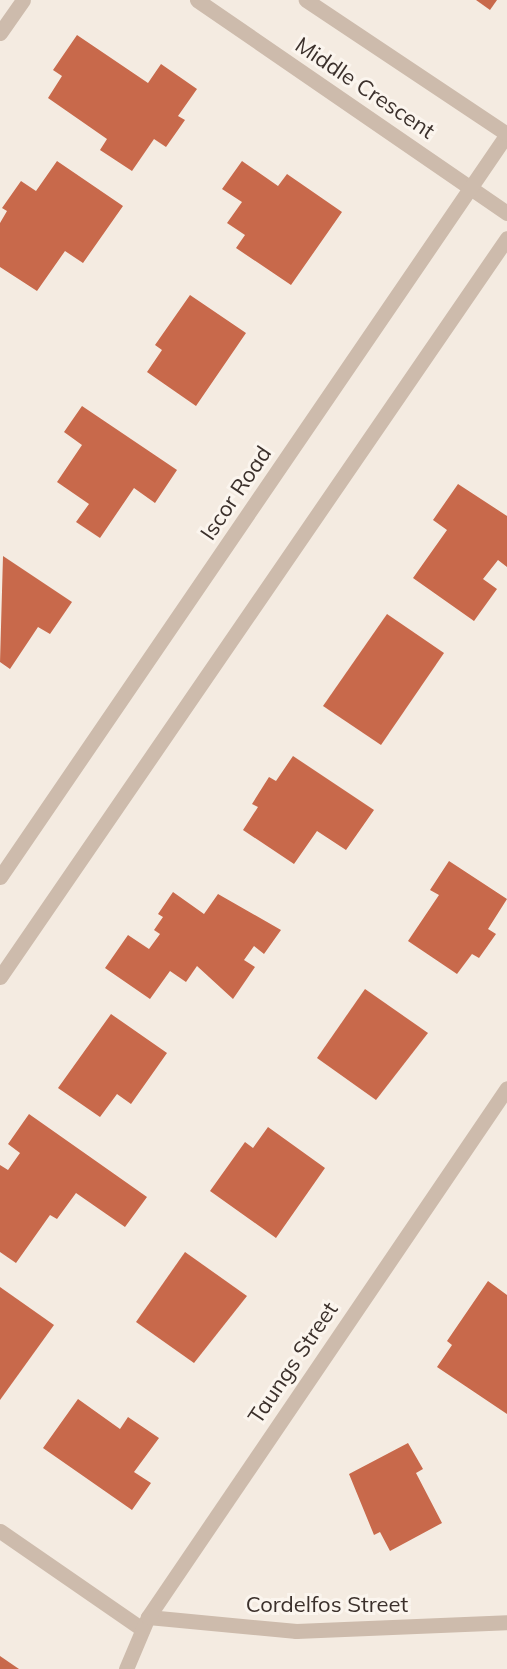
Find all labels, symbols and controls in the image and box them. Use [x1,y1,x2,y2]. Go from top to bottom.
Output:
street label: Middle Crescent [290,32,440,144]
street label: Iscor Road [195,441,277,545]
street label: Taungs Street [243,1297,343,1429]
street label: Cordelfos Street [246,1592,408,1618]

